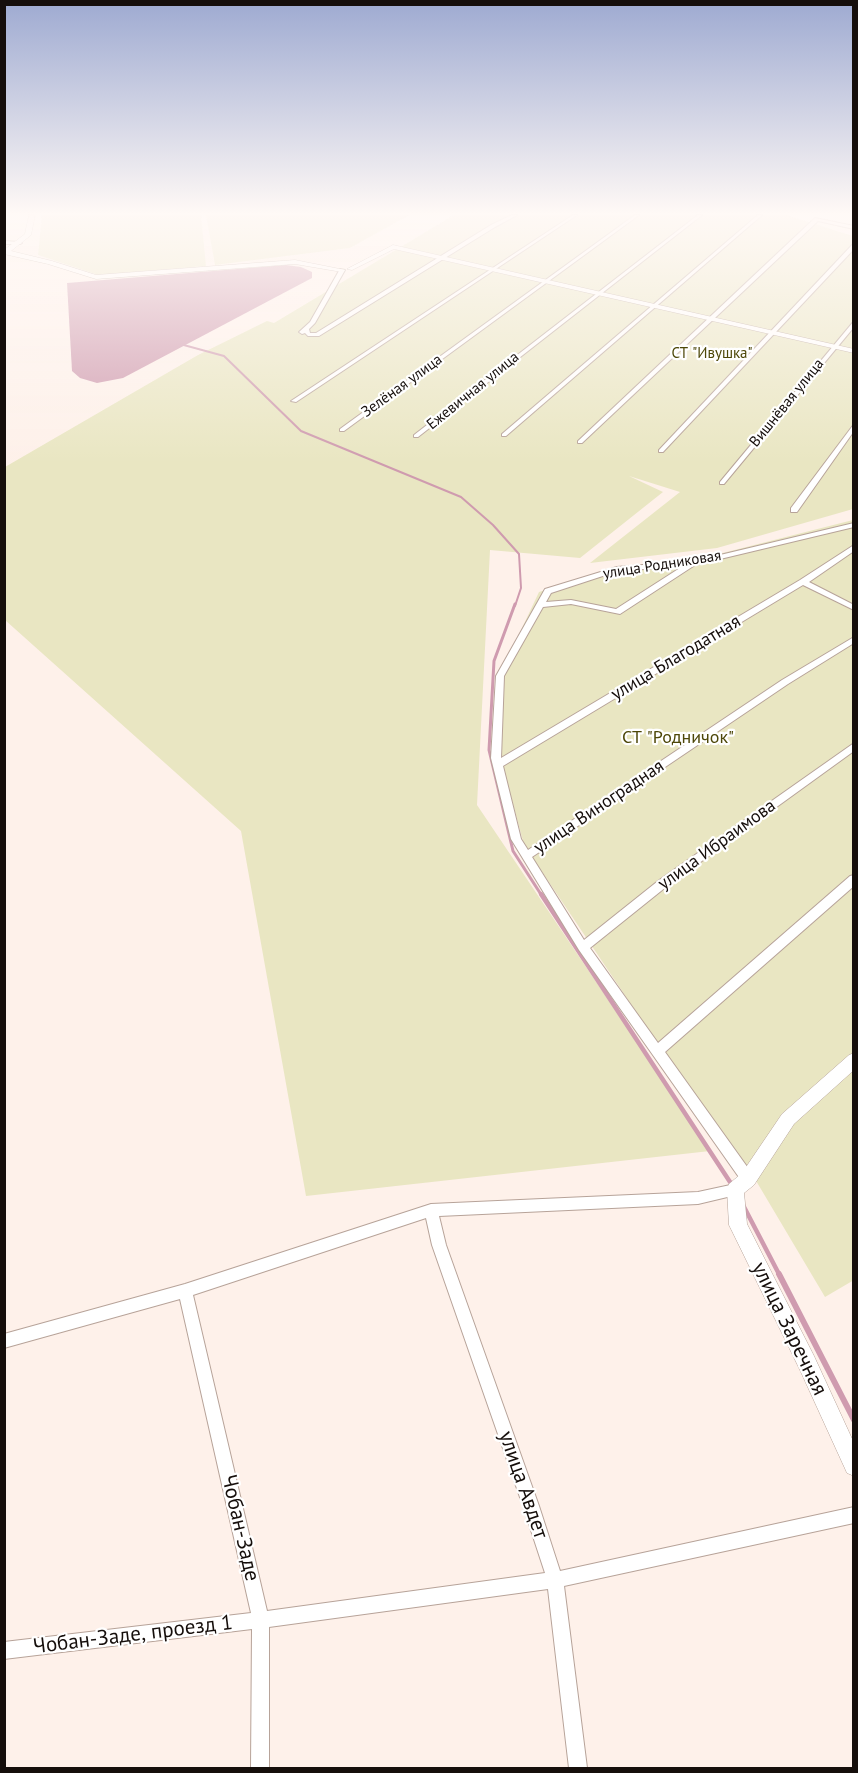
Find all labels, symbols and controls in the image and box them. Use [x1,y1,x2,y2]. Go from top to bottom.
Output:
park label: СТ "Ивушка" [671,345,753,363]
street label: Ежевичная улица [423,348,523,434]
street label: Зелёная улица [358,351,446,421]
street label: Вишнёвая улица [746,355,828,451]
street label: улица Родниковая [602,547,722,583]
street label: улица Благодатная [607,611,745,705]
park label: СТ "Родничок" [622,727,734,749]
street label: улица Виноградная [530,755,668,859]
street label: улица Ибраимова [654,795,780,895]
street label: улица Заречная [746,1258,832,1400]
street label: улица Авдет [493,1428,553,1542]
street label: Чобан-Заде [216,1472,264,1584]
street label: Чобан-Заде, проезд 1 [32,1610,234,1660]

